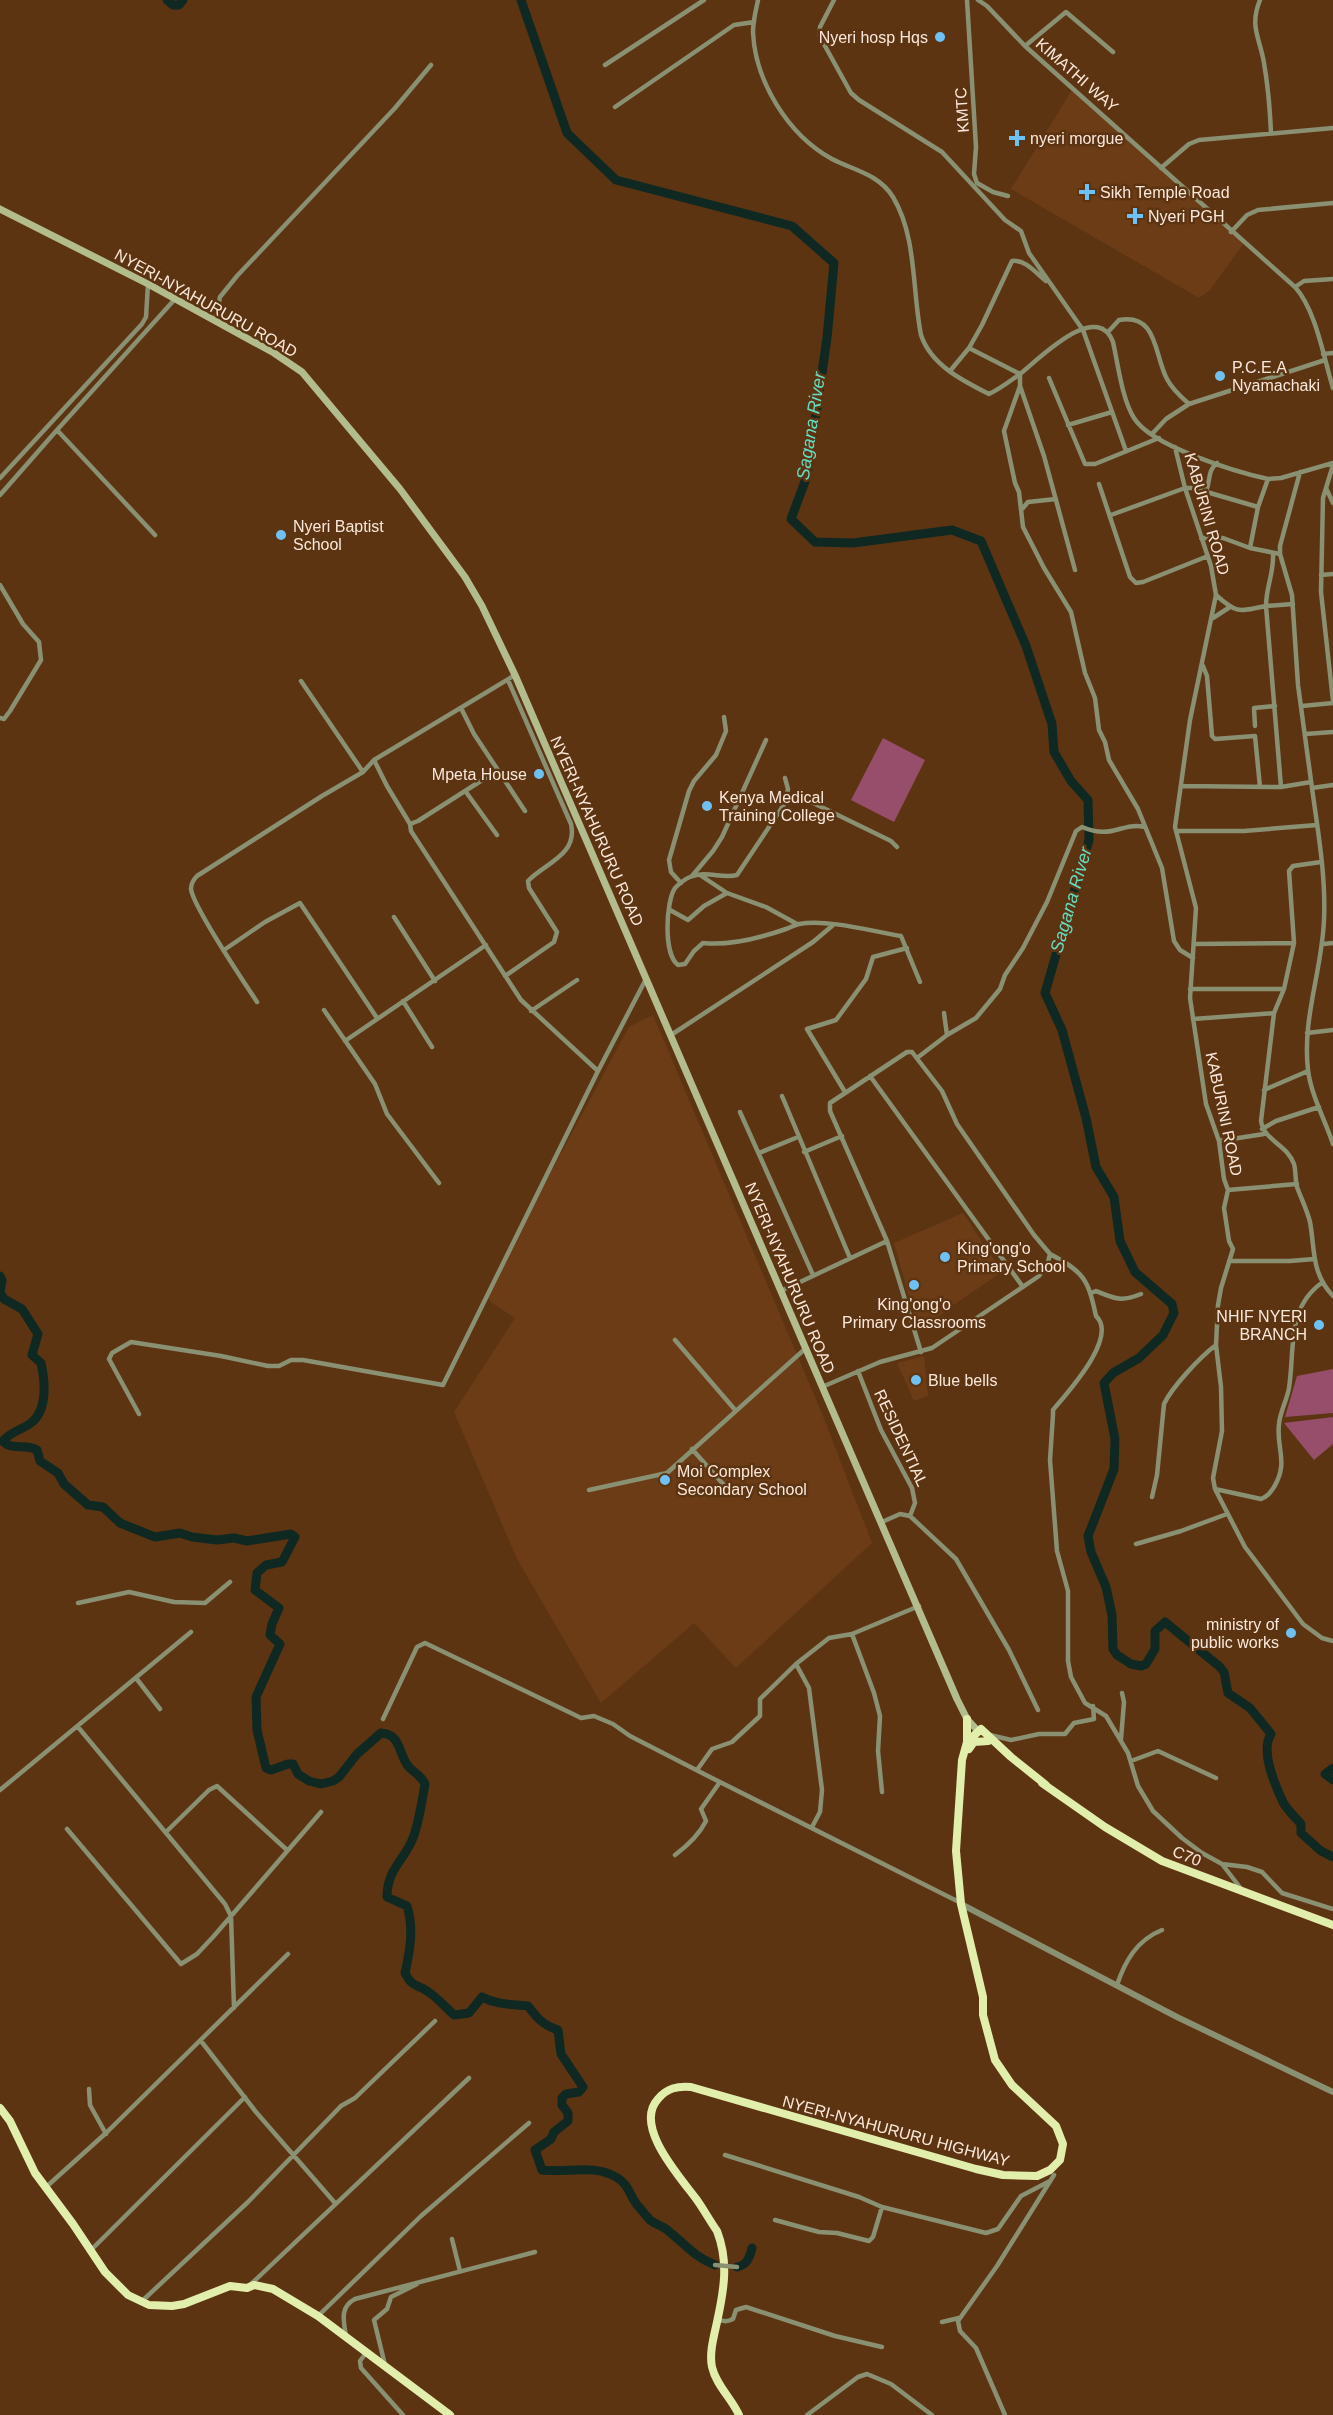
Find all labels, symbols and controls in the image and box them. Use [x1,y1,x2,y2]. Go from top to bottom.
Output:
place label: Nyeri hosp Hqs [819,29,928,46]
marker: Nyeri hosp Hqs [933,30,947,44]
street label: KIMATHI WAY [1033,35,1122,115]
street label: KMTC [952,87,972,133]
marker: nyeri morgue [1008,129,1026,147]
place label: nyeri morgue [1030,130,1123,147]
marker: Sikh Temple Road [1078,183,1096,201]
place label: Sikh Temple Road [1100,184,1230,201]
marker: Nyeri PGH [1126,207,1144,225]
place label: Nyeri PGH [1148,208,1224,225]
street label: NYERI-NYAHURURU ROAD [112,246,300,360]
place label: P.C.E.A Nyamachaki [1232,359,1320,394]
marker: P.C.E.A Nyamachaki [1213,369,1227,383]
water label: Sagana River [793,370,830,481]
street label: KABURINI ROAD [1181,451,1233,577]
place label: Nyeri Baptist School [293,518,384,553]
marker: Nyeri Baptist School [274,528,288,542]
street label: NYERI-NYAHURURU ROAD [547,733,647,929]
place label: Mpeta House [432,766,527,783]
marker: Mpeta House [532,767,546,781]
place label: Kenya Medical Training College [719,789,835,824]
marker: Kenya Medical Training College [700,799,714,813]
water label: Sagana River [1046,844,1096,955]
street label: KABURINI ROAD [1203,1050,1245,1178]
street label: NYERI-NYAHURURU ROAD [742,1180,838,1376]
place label: King'ong'o Primary School [957,1240,1065,1275]
marker: King'ong'o Primary School [938,1250,952,1264]
marker: King'ong'o Primary Classrooms [907,1278,921,1292]
place label: King'ong'o Primary Classrooms [842,1296,986,1331]
place label: NHIF NYERI BRANCH [1216,1308,1307,1343]
marker: NHIF NYERI BRANCH [1312,1318,1326,1332]
place label: Blue bells [928,1372,997,1389]
marker: Blue bells [909,1373,923,1387]
street label: RESIDENTIAL [871,1387,931,1489]
place label: Moi Complex Secondary School [677,1463,807,1498]
marker: Moi Complex Secondary School [658,1473,672,1487]
place label: ministry of public works [1191,1616,1280,1651]
marker: ministry of public works [1284,1626,1298,1640]
street label: C70 [1170,1843,1204,1869]
street label: NYERI-NYAHURURU HIGHWAY [781,2092,1012,2170]

